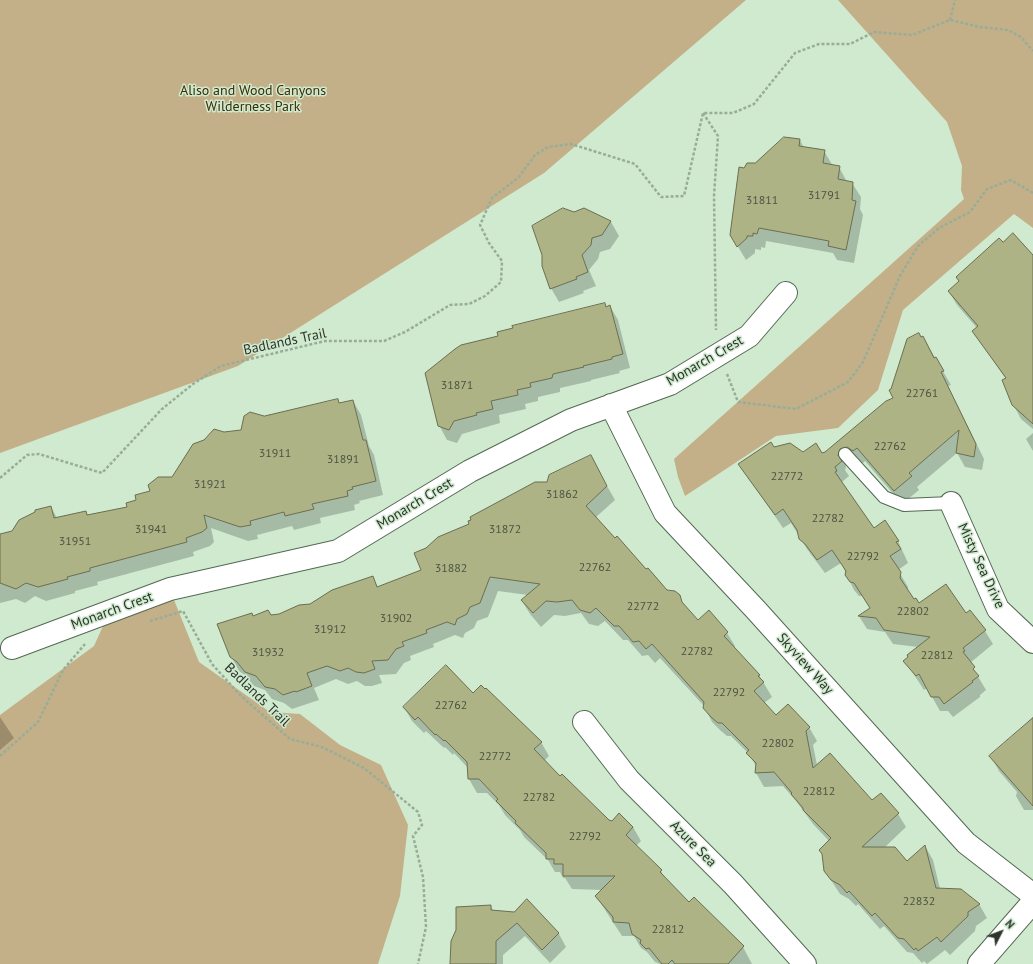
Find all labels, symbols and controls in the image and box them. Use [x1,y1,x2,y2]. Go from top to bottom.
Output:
park label: Aliso and Wood Canyons Wilderness Park [180,83,326,116]
house number: 31791 [808,189,840,203]
house number: 31811 [746,194,778,208]
street label: Badlands Trail [242,325,328,359]
street label: Monarch Crest [664,332,746,390]
house number: 31871 [441,379,473,393]
house number: 22761 [906,387,938,401]
house number: 22762 [874,440,906,454]
house number: 31911 [259,447,291,461]
house number: 31891 [327,453,359,467]
house number: 22772 [771,470,803,484]
street label: Monarch Crest [374,475,456,533]
house number: 31921 [194,478,226,492]
house number: 31862 [546,488,578,502]
house number: 22782 [812,512,844,526]
street label: Misty Sea Drive [954,521,1008,611]
house number: 31941 [135,523,167,537]
house number: 31872 [489,523,521,537]
house number: 31951 [59,535,91,549]
house number: 22792 [847,550,879,564]
house number: 22762 [579,561,611,575]
house number: 31882 [435,562,467,576]
street label: Monarch Crest [69,588,155,634]
house number: 22772 [627,600,659,614]
house number: 22802 [897,605,929,619]
house number: 31902 [380,612,412,626]
house number: 31912 [314,623,346,637]
street label: Skyview Way [773,630,837,698]
house number: 22782 [681,645,713,659]
house number: 31932 [252,646,284,660]
house number: 22812 [921,649,953,663]
street label: Badlands Trail [221,660,293,730]
house number: 22792 [713,686,745,700]
house number: 22762 [435,699,467,713]
house number: 22802 [762,737,794,751]
house number: 22772 [479,750,511,764]
house number: 22812 [803,785,835,799]
house number: 22782 [523,791,555,805]
street label: Azure Sea [666,817,720,871]
house number: 22792 [569,830,601,844]
house number: 22832 [903,895,935,909]
north arrow [981,912,1021,952]
text: N [1002,917,1018,931]
house number: 22812 [652,923,684,937]

